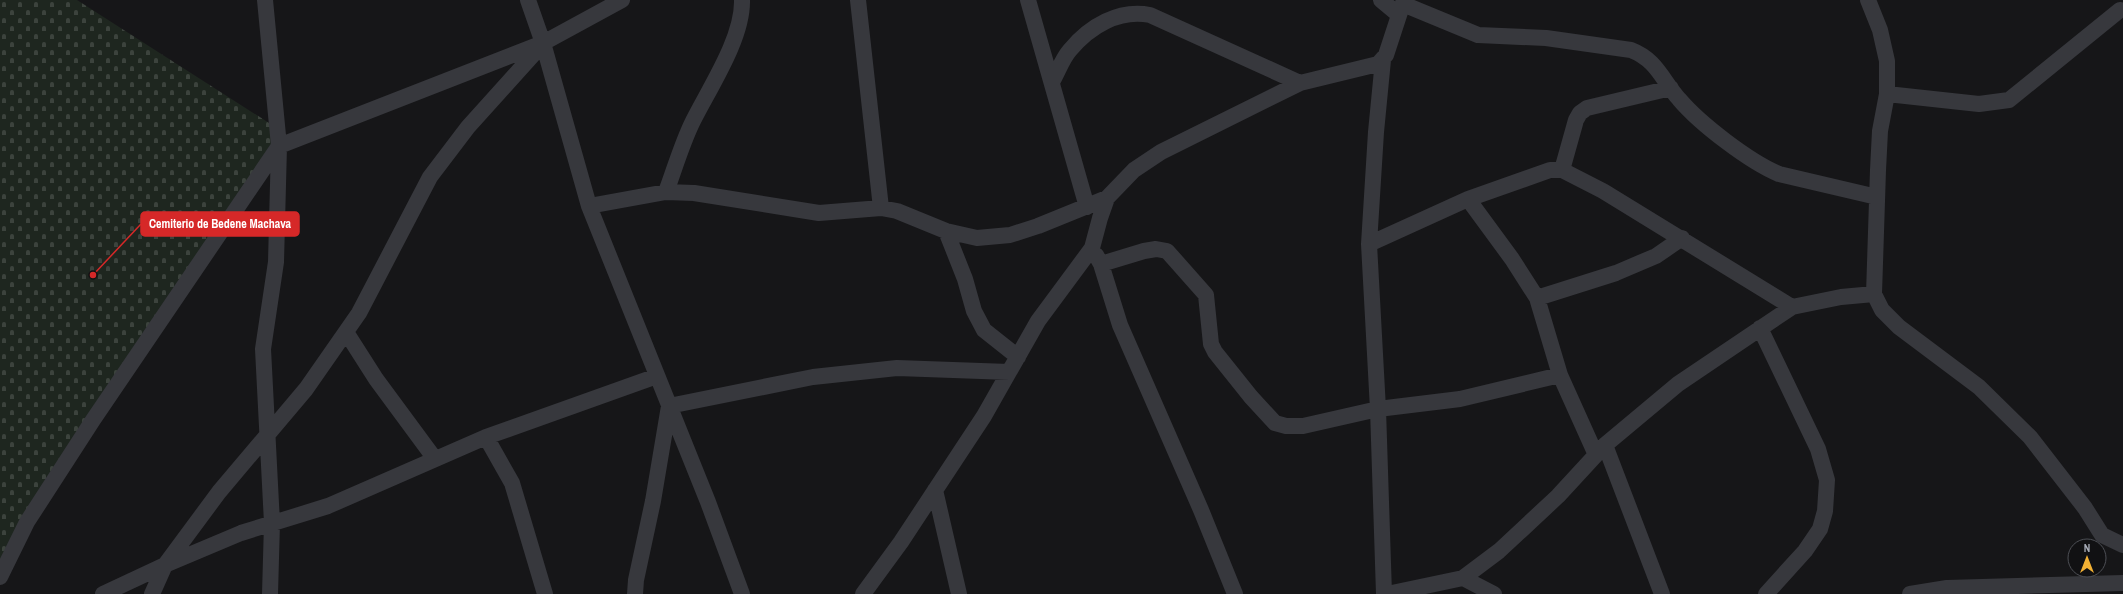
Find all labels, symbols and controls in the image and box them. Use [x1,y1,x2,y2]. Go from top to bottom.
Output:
callout: Cemiterio de Bedene Machava [141,212,299,236]
text: Cemiterio de Bedene Machava [149,216,292,232]
north arrow [2067,538,2107,578]
text: N [2084,541,2090,555]

